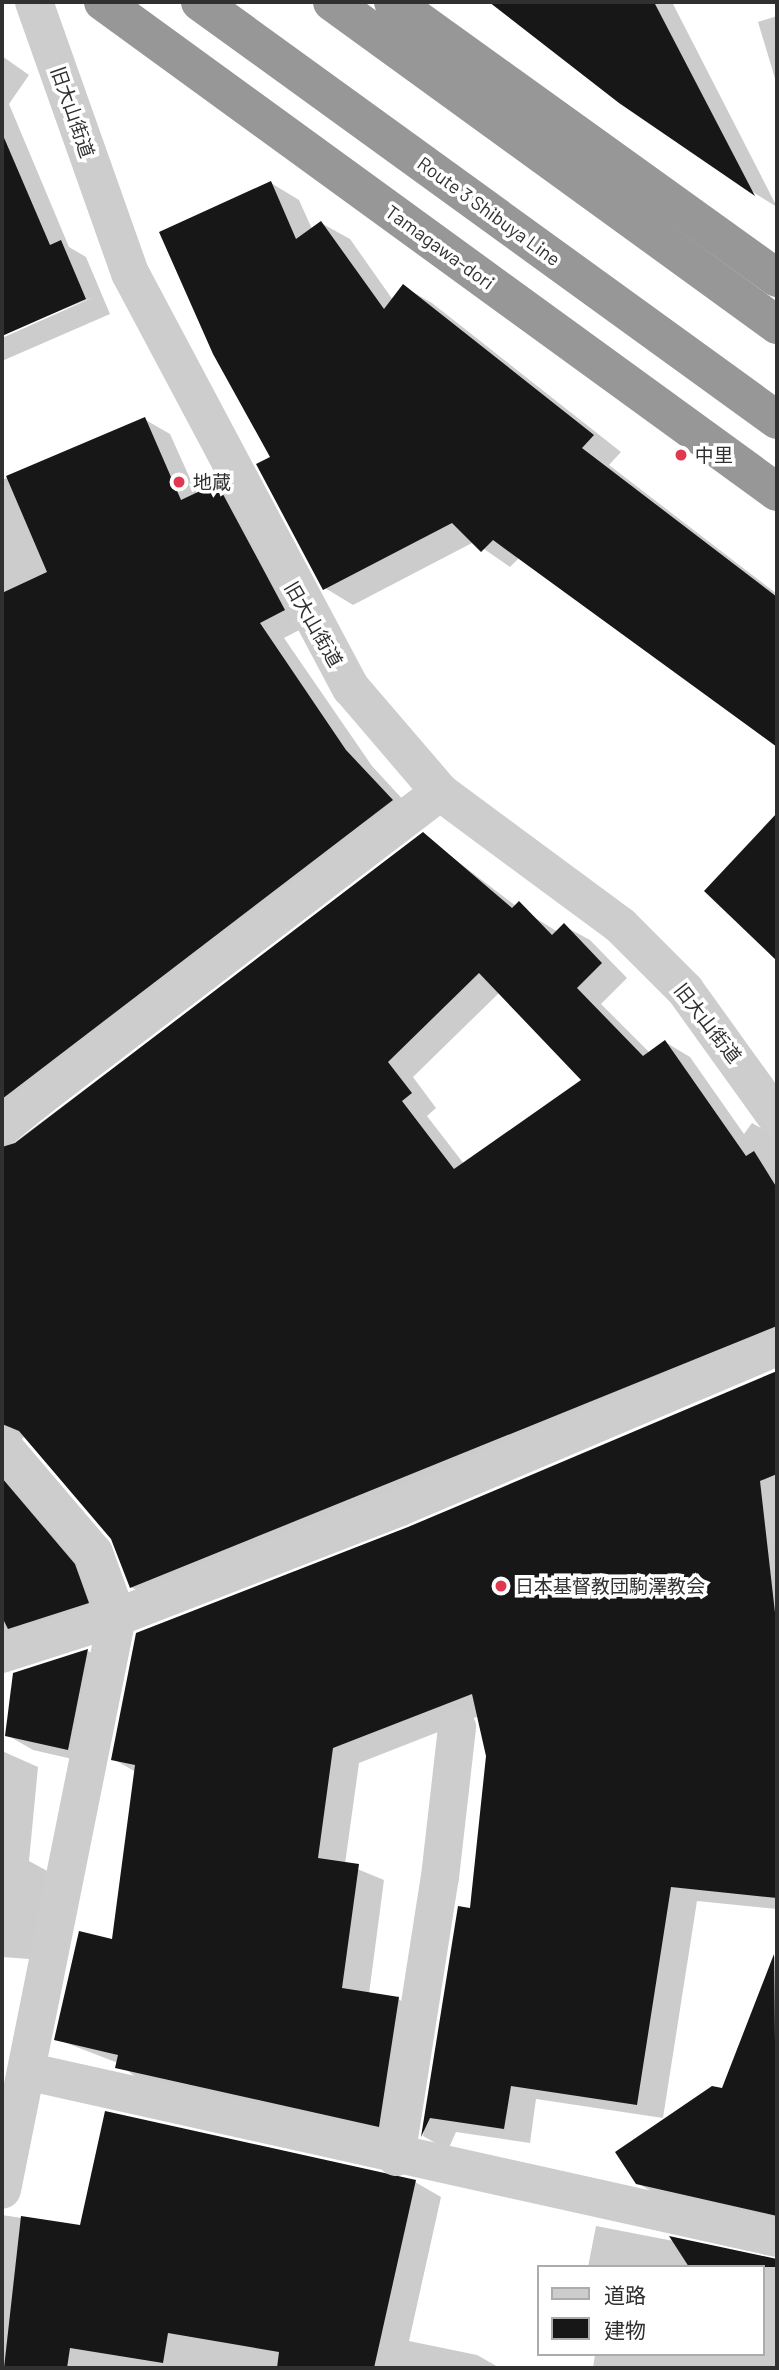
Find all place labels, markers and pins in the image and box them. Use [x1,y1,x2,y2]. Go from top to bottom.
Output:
place label: 中里 [695,444,733,466]
marker: 中里 [673,447,689,463]
place label: 地蔵 [193,471,231,493]
marker: 地蔵 [171,474,187,490]
place label: 日本基督教団駒澤教会 [515,1575,705,1597]
marker: 日本基督教団駒澤教会 [493,1578,509,1594]

